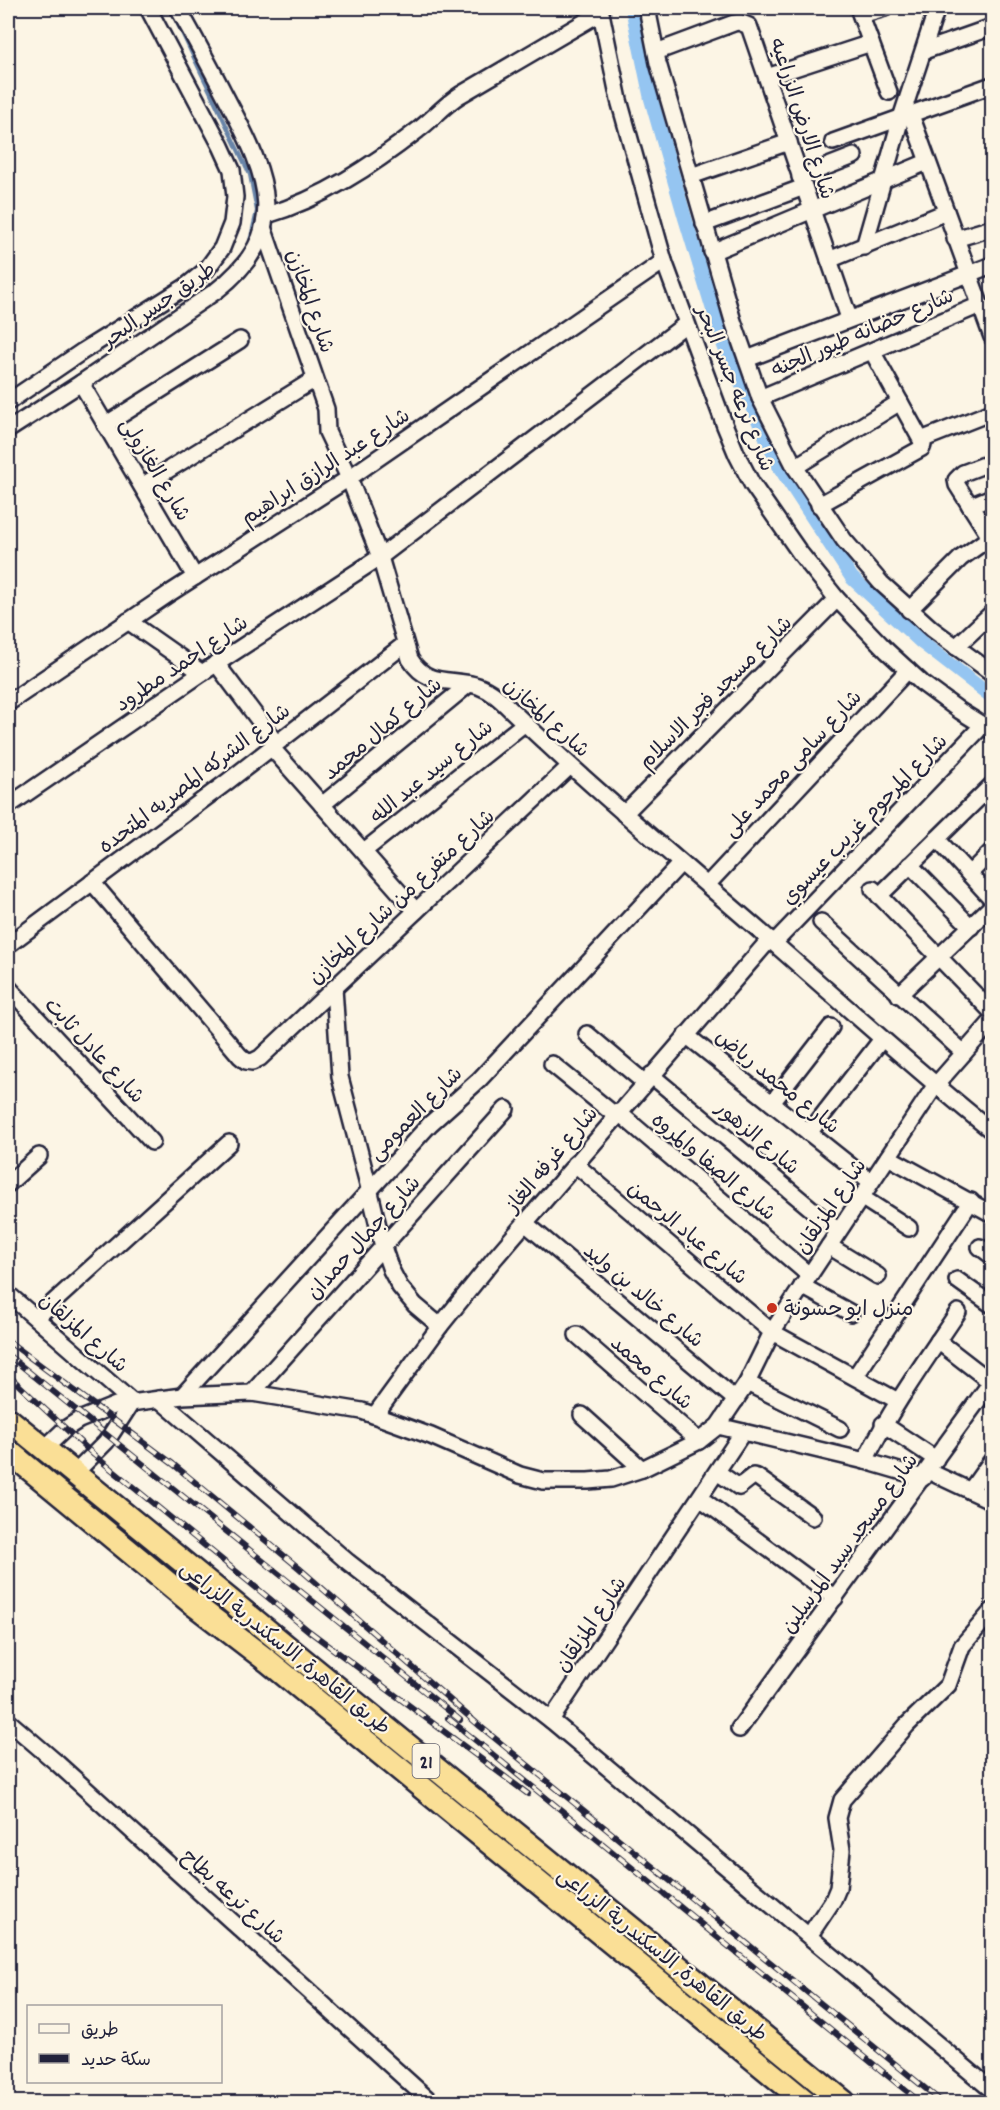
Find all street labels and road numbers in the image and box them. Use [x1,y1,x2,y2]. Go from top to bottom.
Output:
street label: شارع الارض الزراعيه [760,34,841,204]
street label: شارع المخازن [276,246,340,358]
street label: طريق جسر البحر [95,256,223,358]
street label: شارع حضانه طيور الجنه [767,283,959,387]
street label: شارع ترعه جسر البحر [685,300,780,477]
street label: شارع عبد الرازق ابراهيم [236,403,417,535]
street label: شارع الغازولى [111,413,196,528]
street label: شارع احمد مطرود [110,610,255,721]
street label: شارع مسجد فجر الاسلام [633,610,801,778]
street label: شارع كمال محمد [318,671,450,789]
street label: شارع المخازن [495,672,595,766]
street label: شارع سامى محمد على [718,685,871,846]
street label: شارع الشركه المصريه المتحده [93,698,298,863]
street label: شارع سيد عبد الله [365,714,501,832]
street label: شارع المرحوم غريب عيسوي [776,729,956,914]
street label: شارع متفرع من شارع المخازن [303,803,503,993]
street label: شارع عادل ثابت [36,992,150,1112]
street label: شارع محمد رياض [707,1024,845,1143]
street label: شارع العمومى [363,1061,471,1169]
street label: شارع الزهور [707,1094,805,1184]
street label: شارع غرفه الغاز [498,1101,607,1222]
street label: شارع الصفا والمروه [643,1107,781,1230]
street label: شارع المزلقان [789,1154,876,1262]
street label: شارع جمال حمدان [301,1170,429,1308]
street label: شارع عباد الرحمن [620,1175,753,1294]
street label: شارع خالد بن وليد [575,1238,709,1357]
street label: شارع المزلقان [31,1287,133,1382]
street label: شارع محمد [602,1330,698,1419]
street label: شارع مسجد سيد المرسلين [776,1448,927,1641]
street label: طريق القاهرة, الاسكندرية الزراعى [172,1555,396,1744]
street label: شارع المزلقان [549,1572,636,1680]
road number: 21 [412,1744,440,1778]
street label: شارع ترعه بطاح [173,1843,291,1953]
street label: طريق القاهرة, الاسكندرية الزراعى [549,1862,773,2051]

